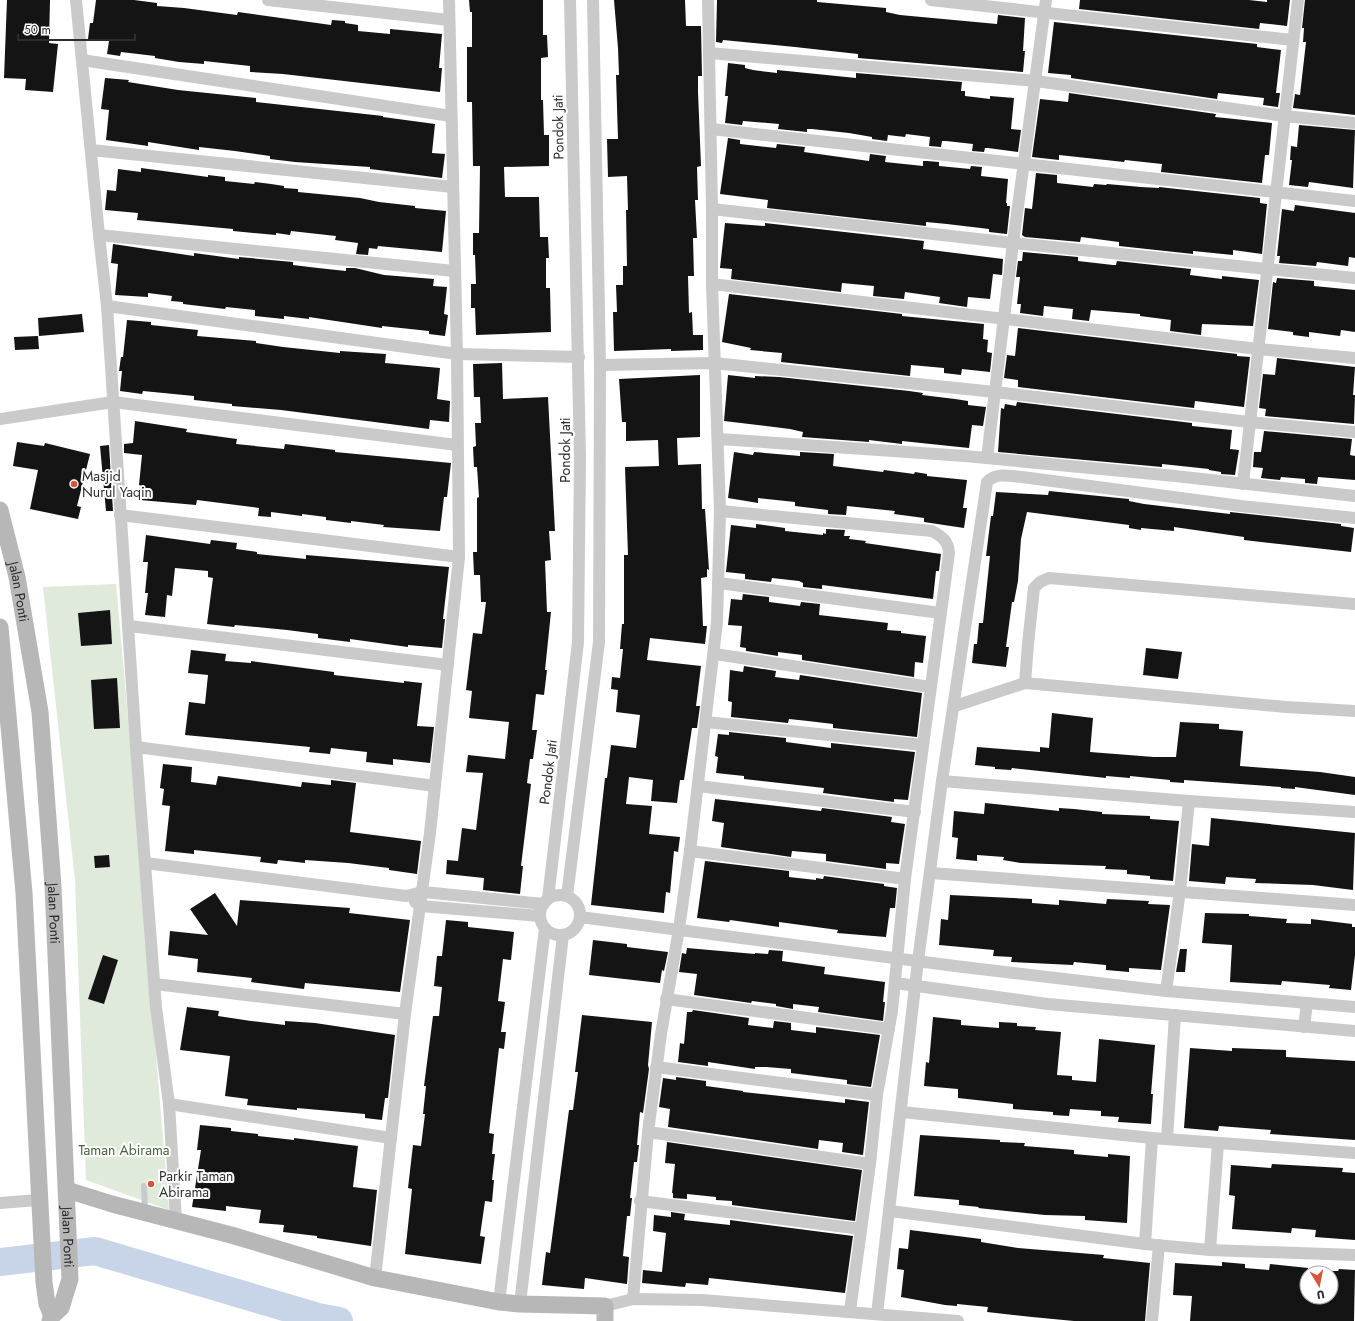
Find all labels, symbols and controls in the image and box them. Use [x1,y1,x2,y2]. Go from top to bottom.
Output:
scale bar [18,16,135,42]
text: 50 m [24,21,51,39]
street label: Pondok Jati [547,94,569,160]
street label: Pondok Jati [555,417,575,483]
place label: Masjid Nurul Yaqin [82,466,152,502]
marker: Masjid Nurul Yaqin [69,479,79,489]
street label: Jalan Ponti [3,557,34,623]
street label: Pondok Jati [534,738,562,806]
street label: Jalan Ponti [43,880,65,944]
park label: Taman Abirama [78,1140,170,1160]
place label: Parkir Taman Abirama [159,1166,233,1202]
marker: Parkir Taman Abirama [146,1179,156,1189]
street label: Jalan Ponti [57,1204,79,1268]
north arrow [1299,1265,1339,1305]
text: U [1316,1286,1326,1303]

